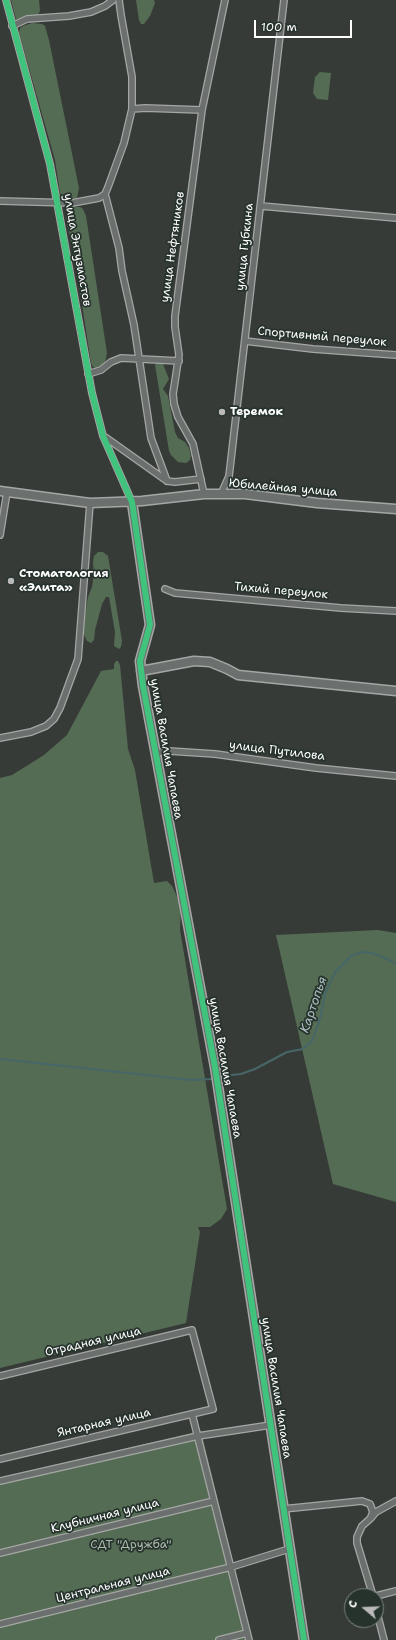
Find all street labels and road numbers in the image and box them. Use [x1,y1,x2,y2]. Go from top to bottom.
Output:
street label: улица Нефтяников [158,191,188,303]
street label: улица Энтузиастов [60,193,94,307]
street label: улица Губкина [233,203,257,291]
street label: Спортивный переулок [257,324,387,350]
street label: Юбилейная улица [228,476,338,500]
street label: Тихий переулок [234,580,328,602]
street label: улица Василия Чапаева [147,677,185,821]
street label: улица Путилова [228,738,326,764]
street label: улица Василия Чапаева [206,996,244,1140]
street label: улица Василия Чапаева [258,1316,294,1460]
street label: Отрадная улица [44,1324,142,1360]
street label: Янтарная улица [56,1405,152,1441]
street label: Клубничная улица [50,1496,160,1536]
street label: Центральная улица [55,1564,171,1606]

